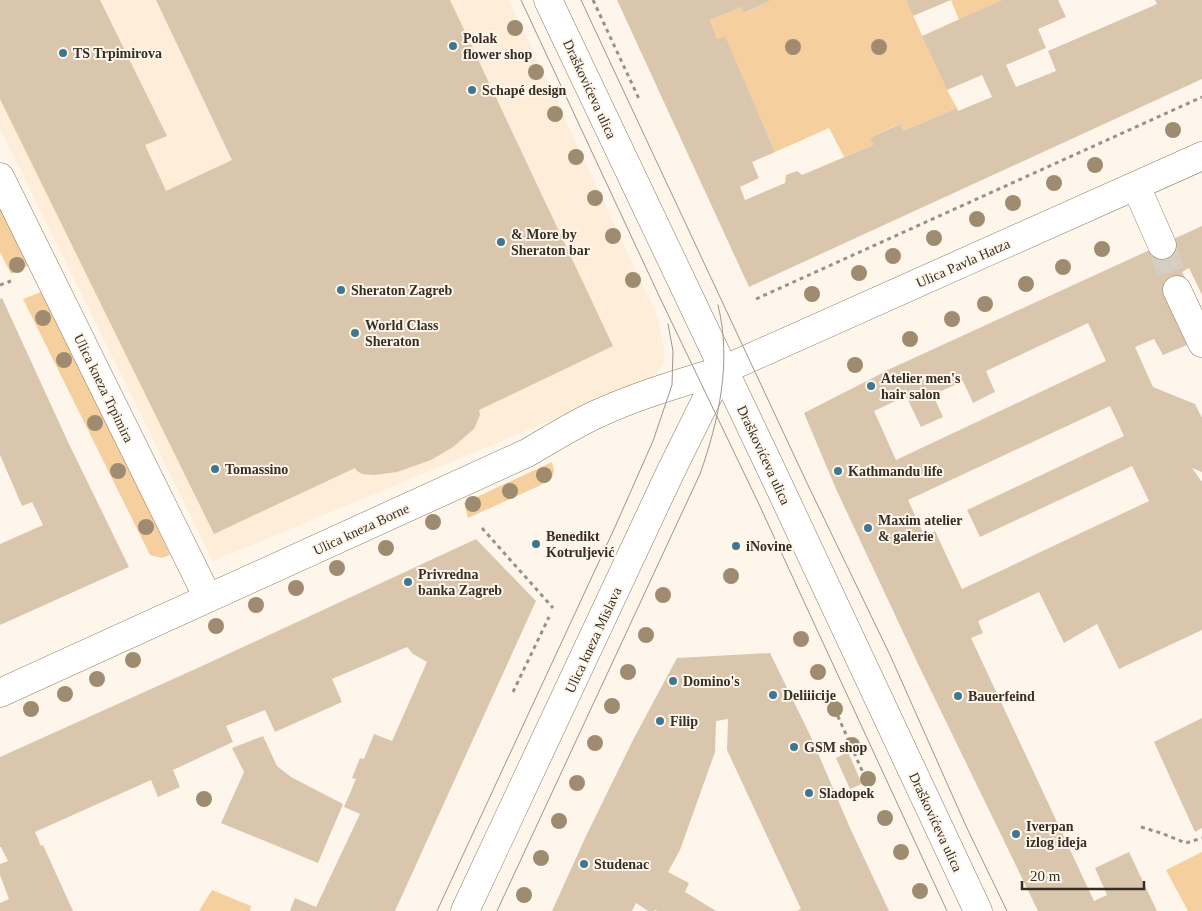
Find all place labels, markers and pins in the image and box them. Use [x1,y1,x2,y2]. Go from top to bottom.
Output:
place label: Polak flower shop [463,31,533,62]
marker: Polak flower shop [447,40,459,52]
place label: TS Trpimirova [73,46,162,61]
marker: TS Trpimirova [57,47,69,59]
place label: Schapé design [482,83,567,98]
marker: Schapé design [466,84,478,96]
place label: & More by Sheraton bar [511,227,590,258]
marker: & More by Sheraton bar [495,236,507,248]
place label: Sheraton Zagreb [351,283,452,298]
marker: Sheraton Zagreb [335,284,347,296]
place label: World Class Sheraton [365,318,439,349]
marker: World Class Sheraton [349,327,361,339]
place label: Atelier men's hair salon [881,371,961,402]
marker: Atelier men's hair salon [865,380,877,392]
place label: Tomassino [225,462,288,477]
marker: Tomassino [209,463,221,475]
place label: Kathmandu life [848,464,943,479]
marker: Kathmandu life [832,465,844,477]
place label: Maxim atelier & galerie [878,513,962,544]
marker: Maxim atelier & galerie [862,522,874,534]
place label: Benedikt Kotruljević [546,529,614,560]
marker: Benedikt Kotruljević [530,538,542,550]
place label: iNovine [746,539,792,554]
marker: iNovine [730,540,742,552]
place label: Privredna banka Zagreb [418,567,502,598]
marker: Privredna banka Zagreb [402,576,414,588]
place label: Domino's [683,674,740,689]
marker: Domino's [667,675,679,687]
place label: Deliiicije [783,688,836,703]
marker: Deliiicije [767,689,779,701]
place label: Bauerfeind [968,689,1035,704]
marker: Bauerfeind [952,690,964,702]
place label: Filip [670,714,698,729]
marker: Filip [654,715,666,727]
place label: GSM shop [804,740,868,755]
marker: GSM shop [788,741,800,753]
place label: Sladopek [819,786,874,801]
marker: Sladopek [803,787,815,799]
place label: Iverpan izlog ideja [1026,819,1087,850]
marker: Iverpan izlog ideja [1010,828,1022,840]
place label: Studenac [594,857,649,872]
marker: Studenac [578,858,590,870]

